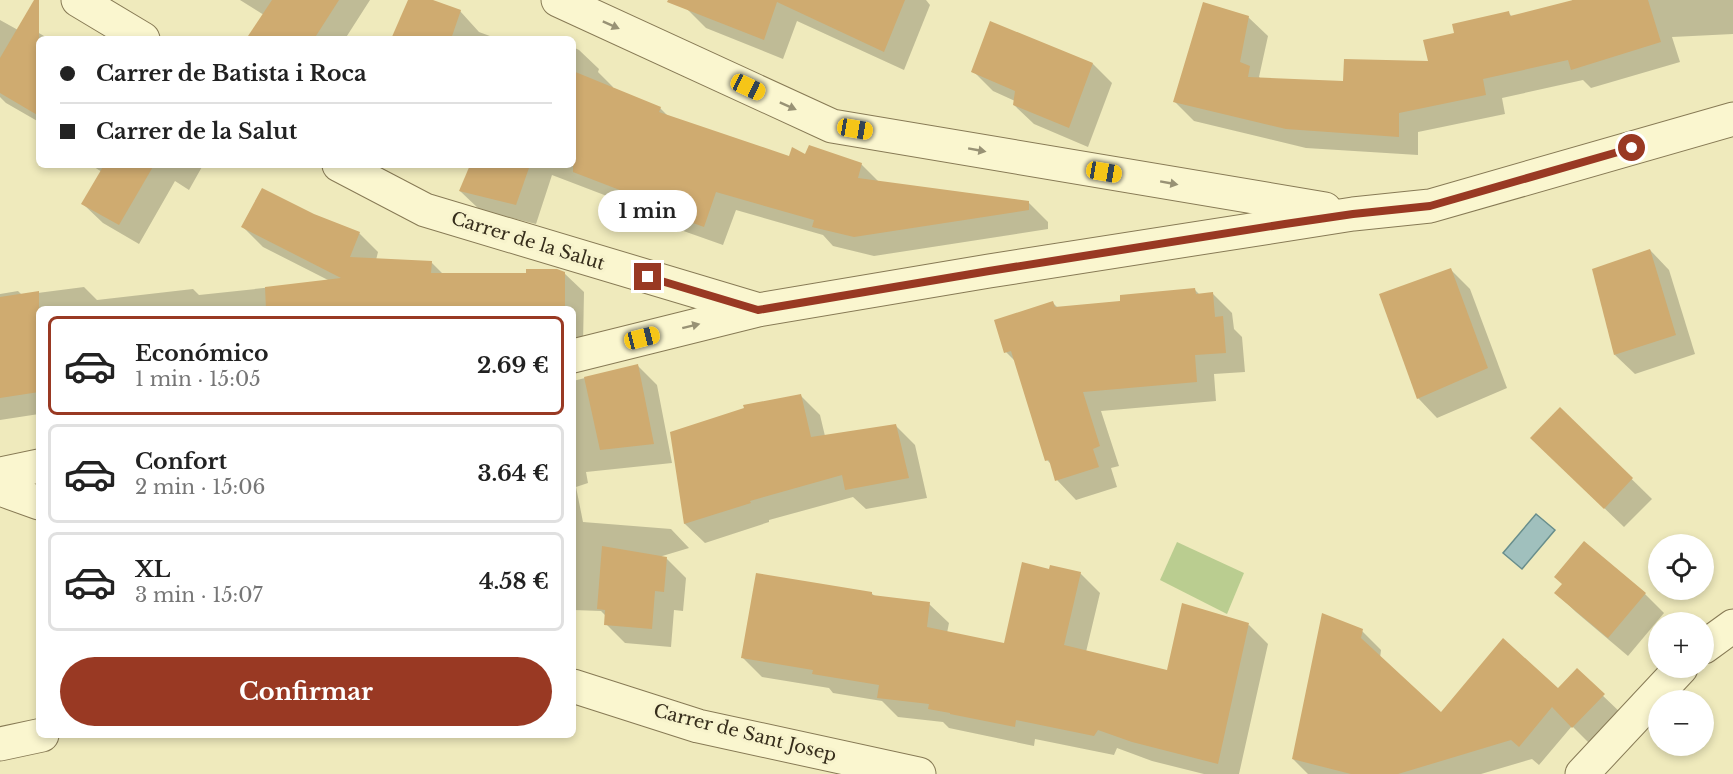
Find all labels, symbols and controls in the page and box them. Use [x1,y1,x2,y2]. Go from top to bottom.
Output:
one-way arrow [602,20,620,30]
text: Carrer de Batista i Roca [96,60,367,87]
car [728,71,768,103]
one-way arrow [779,101,797,111]
car [836,117,874,141]
text: Carrer de la Salut [96,118,297,145]
route start [1618,134,1645,161]
one-way arrow [967,146,986,155]
car [1085,160,1123,184]
one-way arrow [1160,178,1179,187]
callout: 1 min [598,190,698,232]
text: 1 min [619,199,676,223]
street label: Carrer de la Salut [448,207,608,275]
route end [634,263,661,290]
one-way arrow [682,321,700,331]
car [622,325,662,351]
icon: car [63,339,117,393]
text: Económico [135,340,268,367]
text: 2.69 € [477,352,549,379]
text: 1 min · 15:05 [135,367,261,391]
icon: car [63,447,117,501]
text: Confort [135,448,227,475]
text: 3.64 € [477,460,549,487]
text: 2 min · 15:06 [135,475,265,499]
map controls [1648,534,1714,756]
button: locate [1648,534,1714,600]
icon: car [63,555,117,609]
text: XL [135,556,170,583]
text: 4.58 € [479,568,549,595]
text: 3 min · 15:07 [135,583,263,607]
button: + [1648,612,1714,678]
button: Confirmar [60,657,552,726]
button: − [1648,690,1714,756]
street label: Carrer de Sant Josep [651,700,839,766]

